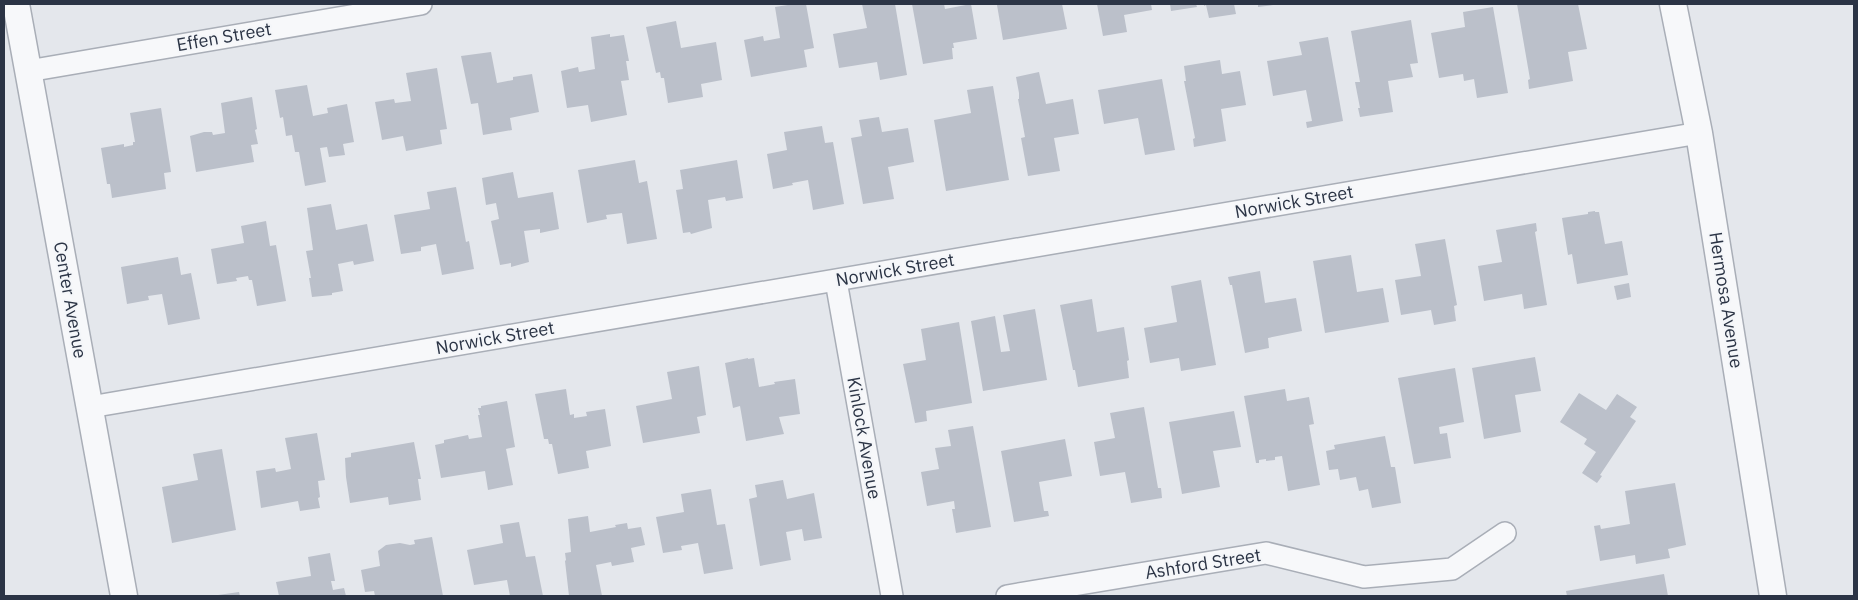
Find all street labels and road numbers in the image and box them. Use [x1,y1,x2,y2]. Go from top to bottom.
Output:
street label: Effen Street [175,17,273,56]
street label: Norwick Street [1233,180,1355,223]
street label: Hermosa Avenue [1704,230,1749,370]
street label: Center Avenue [49,240,92,360]
street label: Norwick Street [834,248,956,291]
street label: Norwick Street [434,316,556,359]
street label: Kinlock Avenue [842,375,887,501]
street label: Ashford Street [1143,543,1262,584]

